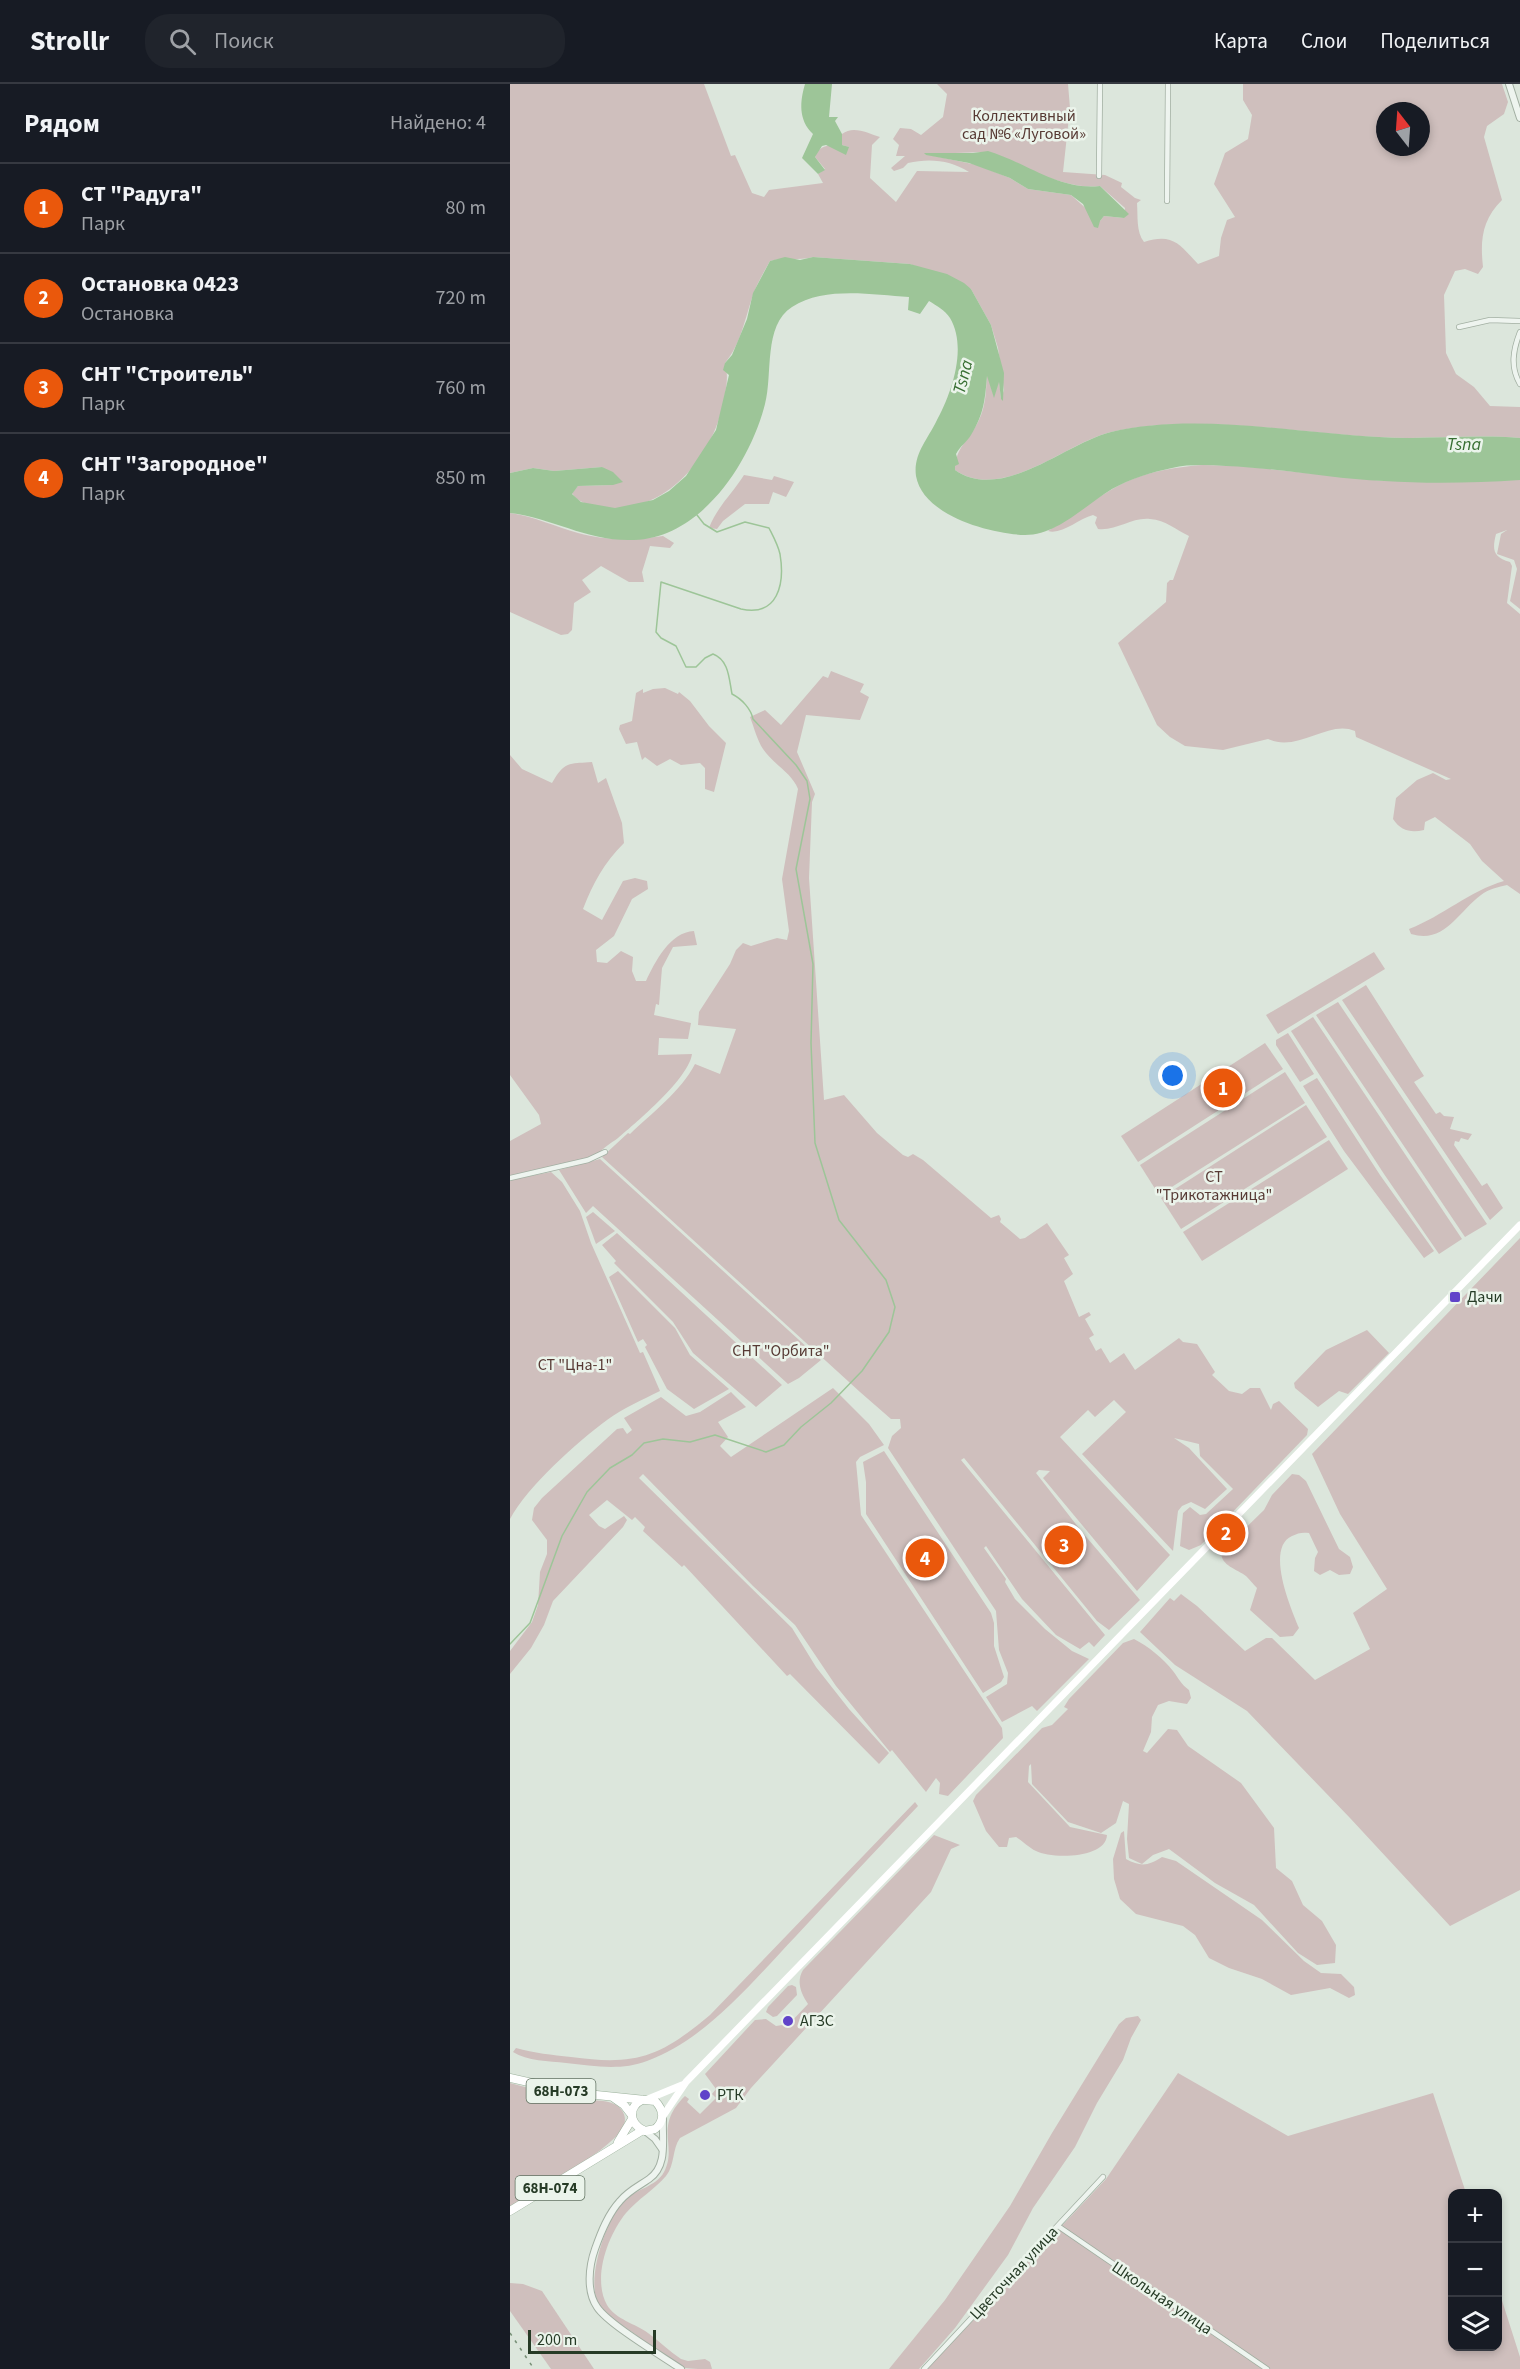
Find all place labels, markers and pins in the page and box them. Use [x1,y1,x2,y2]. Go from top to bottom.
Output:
pin: 1 [1204,1066,1242,1110]
place label: Дачи [1467,1286,1503,1308]
marker: Дачи [1448,1290,1462,1304]
pin: 2 [1206,1510,1246,1556]
pin: 3 [1044,1522,1084,1568]
pin: 4 [906,1536,944,1580]
place label: АГЗС [800,2010,834,2032]
marker: АГЗС [781,2014,795,2028]
place label: РТК [717,2084,744,2106]
marker: РТК [698,2088,712,2102]

